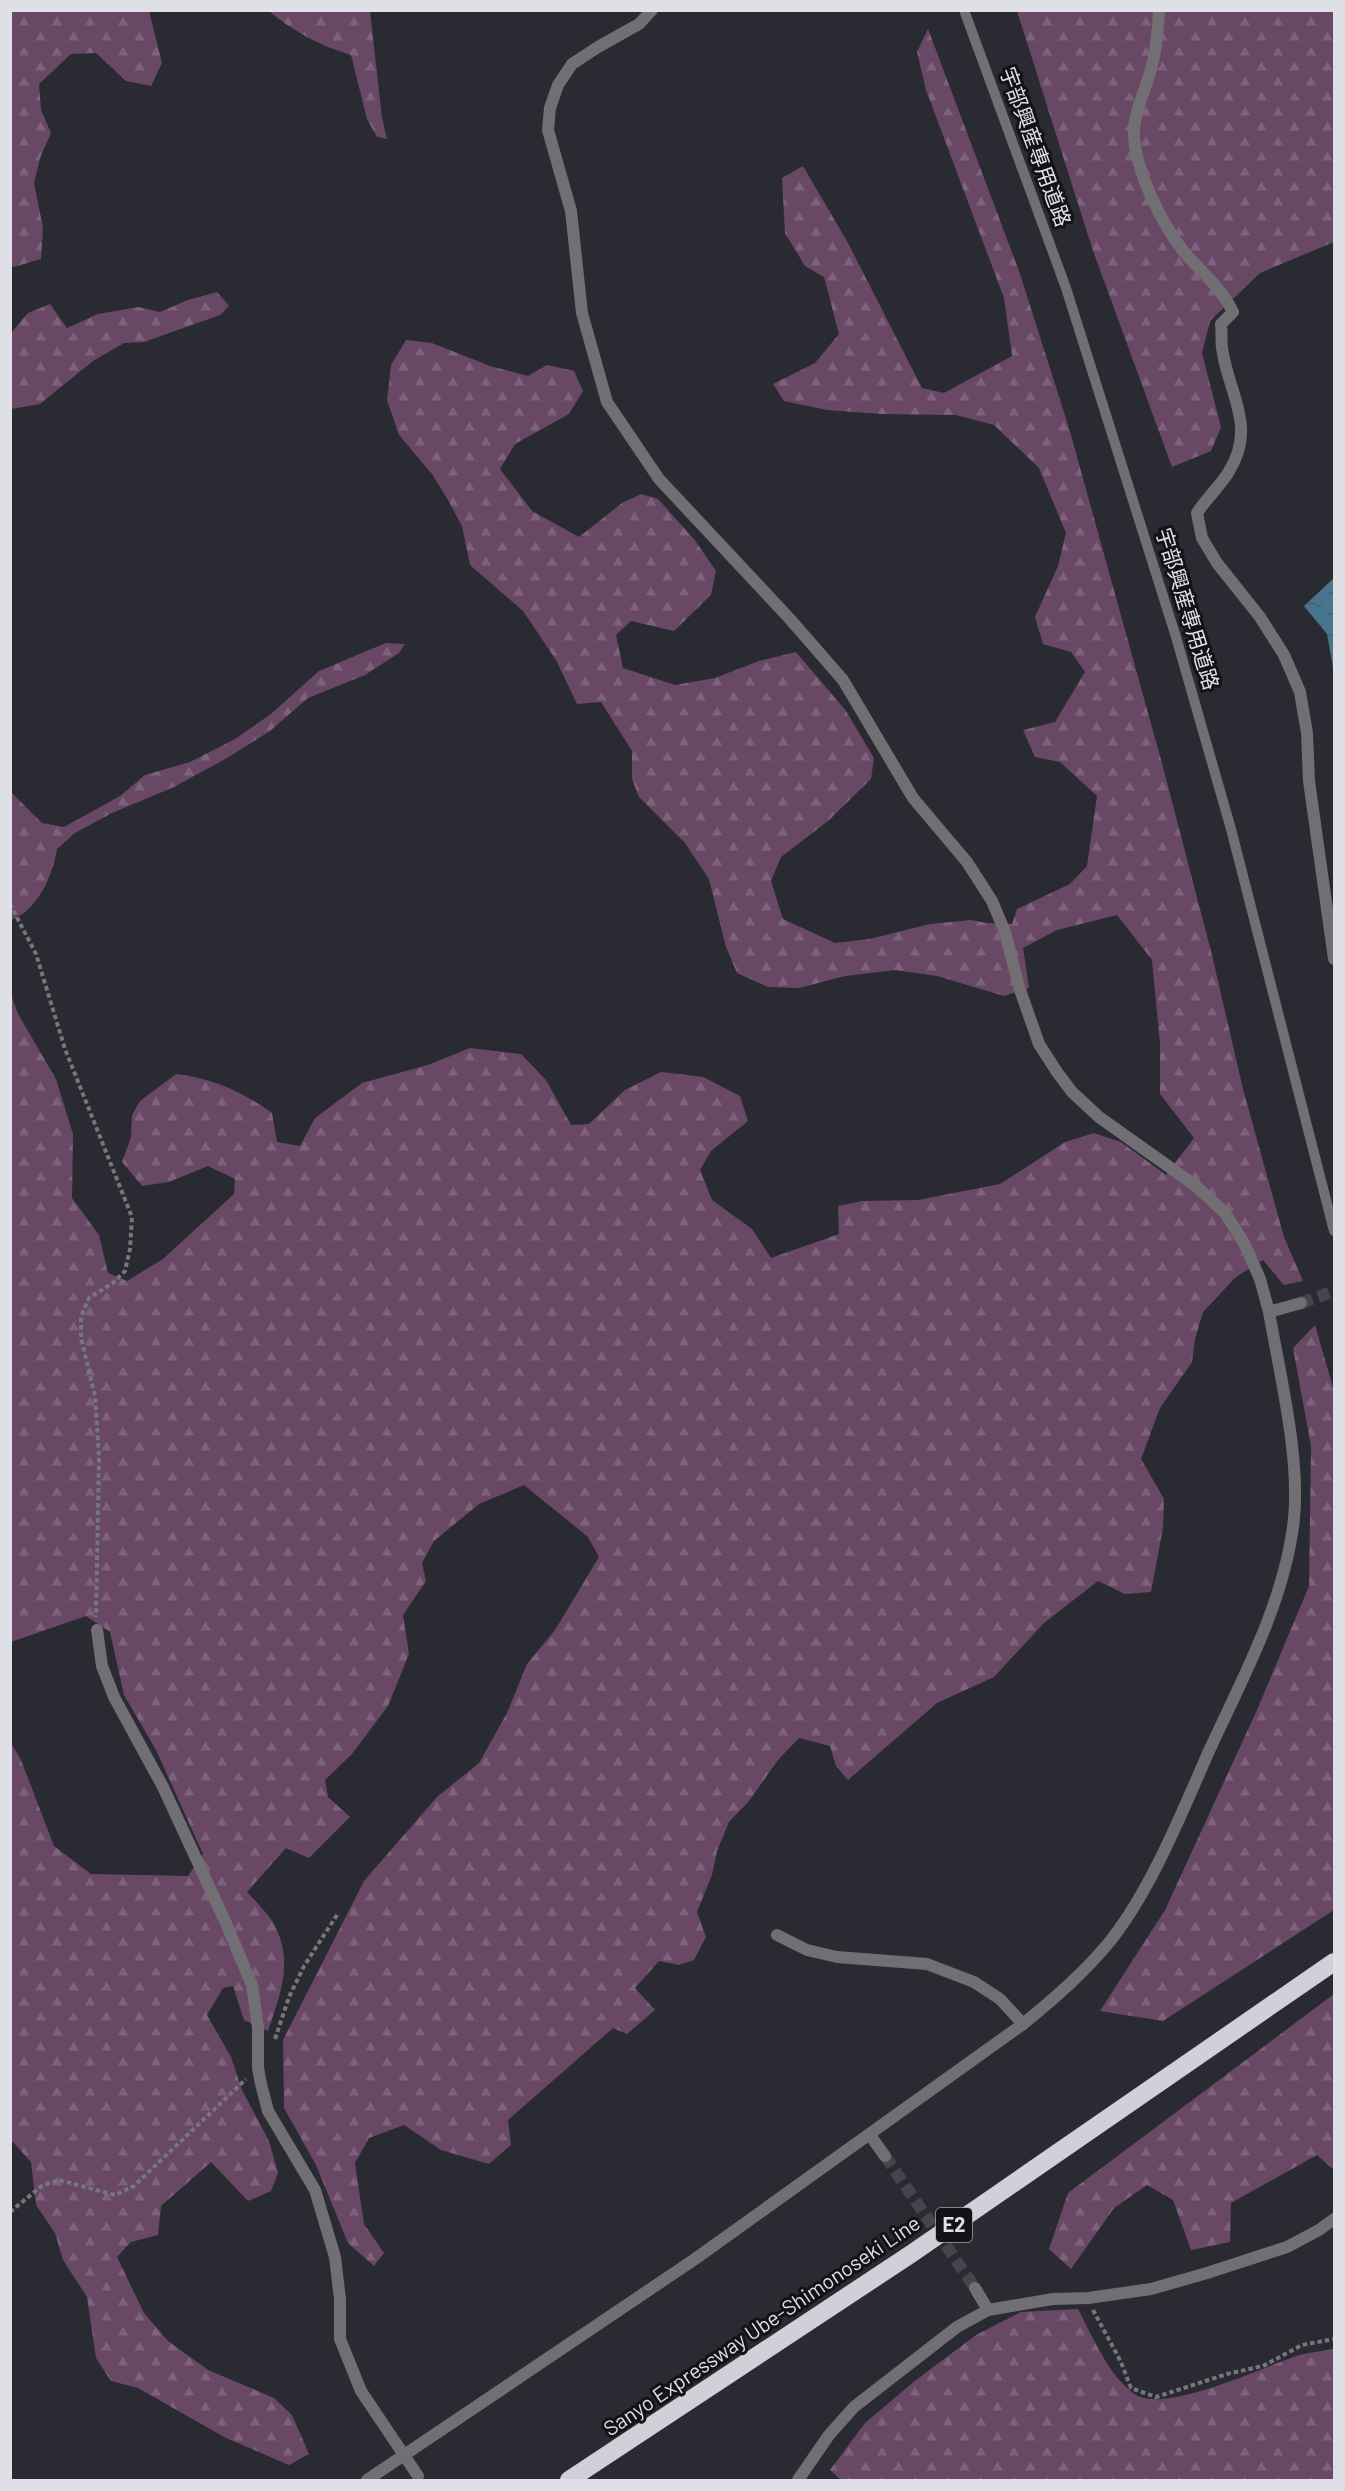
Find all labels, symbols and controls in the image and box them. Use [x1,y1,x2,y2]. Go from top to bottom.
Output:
street label: 宇部興産専用道路 [996,63,1077,230]
street label: 宇部興産専用道路 [1152,525,1225,693]
road number: E2 [936,2208,972,2242]
street label: Sanyo Expressway Ube-Shimonoseki Line [598,2209,924,2440]

